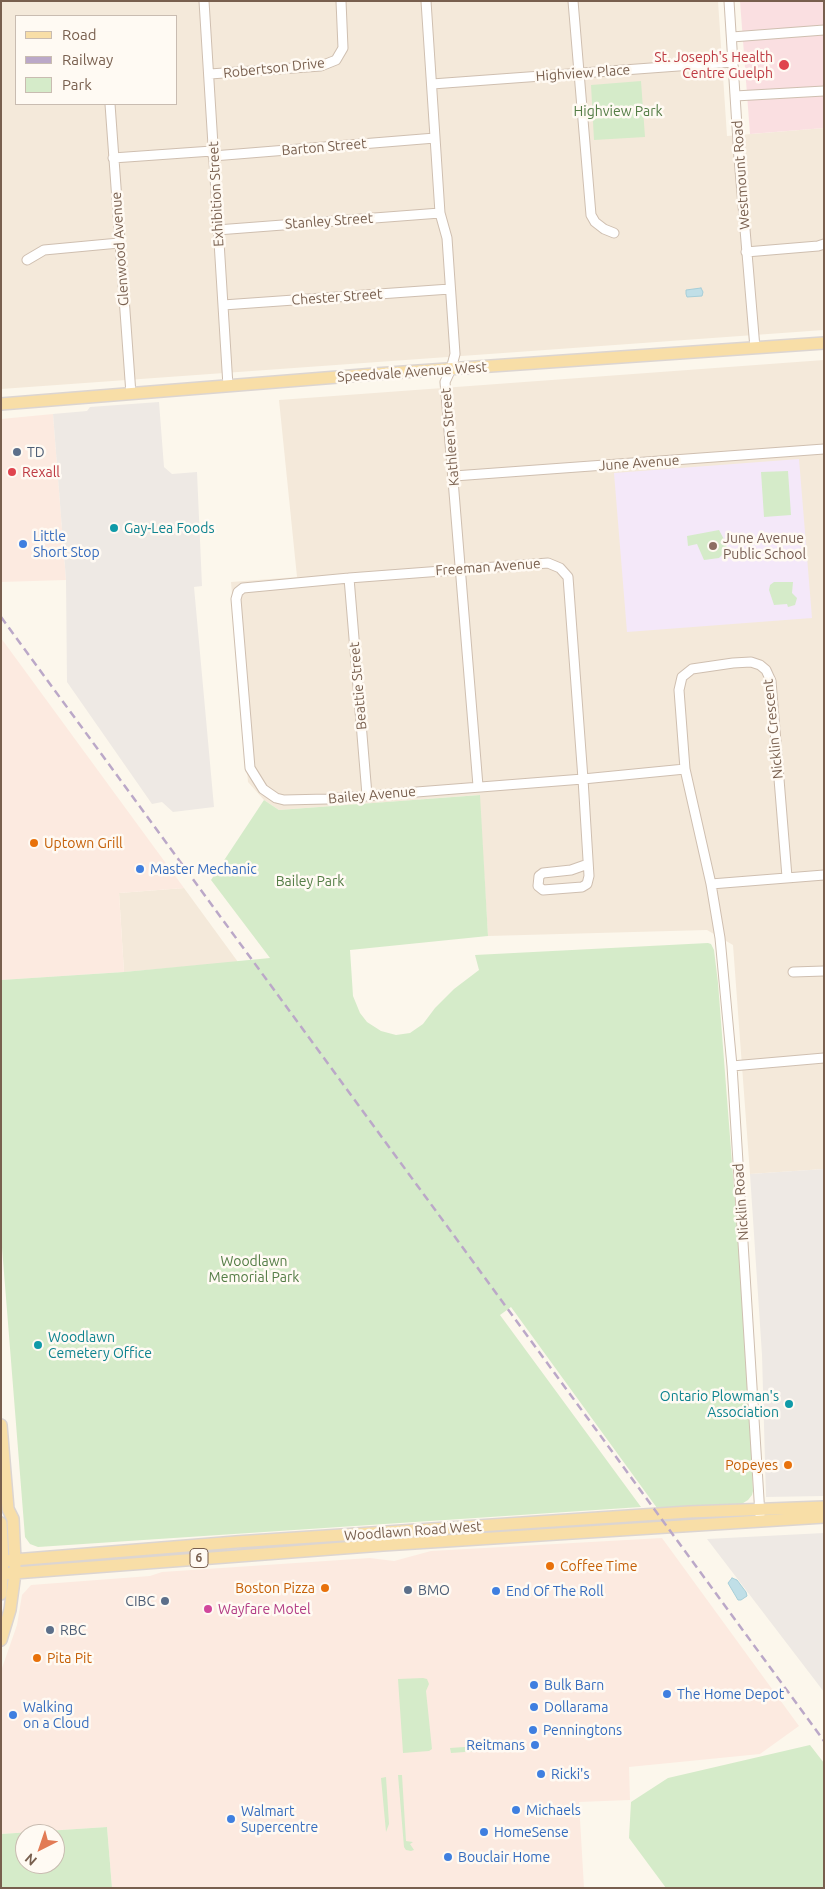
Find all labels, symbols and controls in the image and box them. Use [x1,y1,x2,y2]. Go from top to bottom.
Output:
legend [15,15,178,105]
text: Road [62,26,97,43]
place label: St. Joseph's Health Centre Guelph [654,49,773,82]
text: Railway [62,51,113,68]
street label: Robertson Drive [222,54,326,82]
marker: St. Joseph's Health Centre Guelph [777,58,791,72]
street label: Highview Place [535,61,631,85]
text: Park [62,76,92,93]
park label: Highview Park [573,103,663,119]
street label: Westmount Road [729,120,753,230]
street label: Barton Street [281,135,367,159]
street label: Exhibition Street [205,141,227,247]
street label: Glenwood Avenue [108,191,132,307]
street label: Stanley Street [284,210,374,232]
street label: Chester Street [291,285,383,309]
street label: Speedvale Avenue West [336,358,488,386]
street label: Kathleen Street [437,387,463,487]
place label: TD [27,444,45,460]
marker: TD [11,446,23,458]
street label: June Avenue [598,452,680,474]
place label: Rexall [22,464,60,480]
marker: Rexall [6,466,18,478]
place label: Gay-Lea Foods [124,520,215,536]
marker: Gay-Lea Foods [108,522,120,534]
place label: Little Short Stop [33,528,100,560]
place label: June Avenue Public School [723,530,806,562]
marker: Little Short Stop [17,538,29,550]
marker: June Avenue Public School [707,540,719,552]
street label: Freeman Avenue [435,555,541,579]
street label: Beattie Street [346,641,370,731]
street label: Nicklin Crescent [759,678,787,780]
street label: Bailey Avenue [327,783,417,807]
place label: Uptown Grill [44,835,123,851]
marker: Uptown Grill [28,837,40,849]
place label: Master Mechanic [150,861,257,877]
marker: Master Mechanic [134,863,146,875]
park label: Bailey Park [276,873,344,889]
street label: Nicklin Road [730,1163,752,1241]
park label: Woodlawn Memorial Park [209,1253,299,1285]
place label: Woodlawn Cemetery Office [48,1329,152,1361]
marker: Woodlawn Cemetery Office [32,1339,44,1351]
place label: Ontario Plowman's Association [660,1388,779,1420]
marker: Ontario Plowman's Association [783,1398,795,1410]
place label: Popeyes [725,1457,778,1473]
marker: Popeyes [782,1459,794,1471]
street label: Woodlawn Road West [344,1518,482,1544]
road number: 6 [190,1549,208,1568]
place label: Coffee Time [560,1558,637,1574]
marker: Coffee Time [544,1560,556,1572]
place label: Boston Pizza [235,1580,315,1596]
marker: Boston Pizza [319,1582,331,1594]
place label: BMO [418,1582,450,1598]
place label: End Of The Roll [506,1583,604,1599]
marker: BMO [402,1584,414,1596]
marker: End Of The Roll [490,1585,502,1597]
place label: CIBC [125,1593,155,1609]
marker: CIBC [159,1595,171,1607]
place label: Wayfare Motel [218,1601,311,1617]
marker: Wayfare Motel [202,1603,214,1615]
place label: RBC [60,1622,86,1638]
marker: RBC [44,1624,56,1636]
place label: Pita Pit [47,1650,92,1666]
marker: Pita Pit [31,1652,43,1664]
place label: Bulk Barn [544,1677,604,1693]
marker: Bulk Barn [528,1679,540,1691]
place label: The Home Depot [677,1686,784,1702]
marker: The Home Depot [661,1688,673,1700]
place label: Walking on a Cloud [23,1699,89,1731]
place label: Dollarama [544,1699,608,1715]
marker: Dollarama [528,1701,540,1713]
marker: Walking on a Cloud [7,1709,19,1721]
place label: Penningtons [543,1722,622,1738]
marker: Penningtons [527,1724,539,1736]
place label: Reitmans [466,1737,525,1753]
marker: Reitmans [529,1739,541,1751]
place label: Ricki's [551,1766,590,1782]
marker: Ricki's [535,1768,547,1780]
place label: Michaels [526,1802,581,1818]
place label: Walmart Supercentre [241,1803,318,1835]
marker: Michaels [510,1804,522,1816]
marker: Walmart Supercentre [225,1813,237,1825]
north arrow [15,1824,65,1874]
place label: HomeSense [494,1824,569,1840]
marker: HomeSense [478,1826,490,1838]
place label: Bouclair Home [458,1849,550,1865]
text: N [22,1850,40,1869]
marker: Bouclair Home [442,1851,454,1863]

